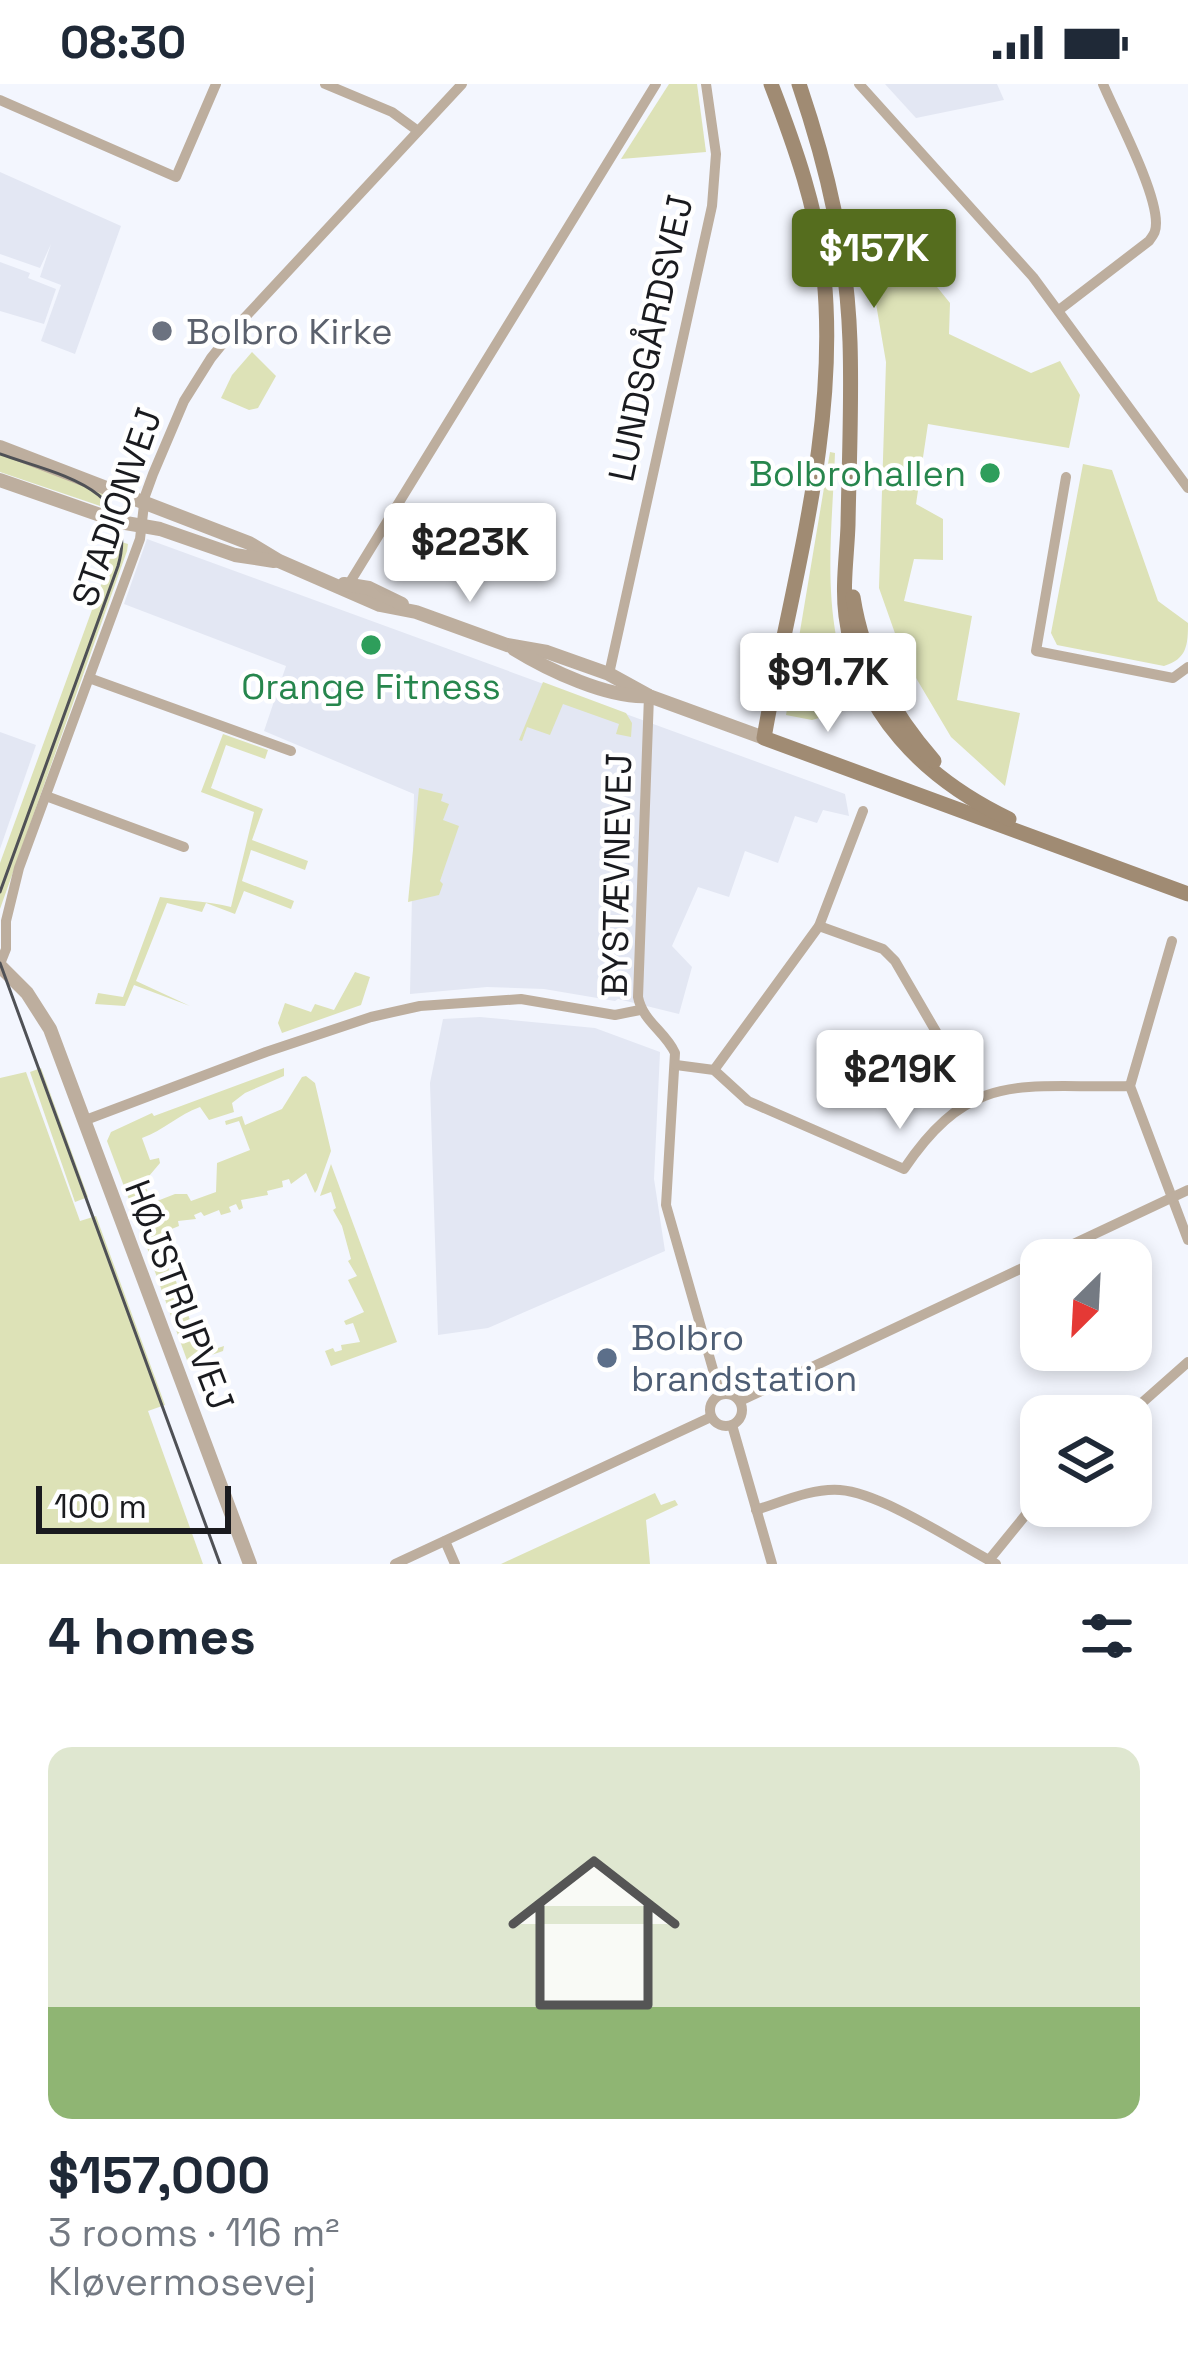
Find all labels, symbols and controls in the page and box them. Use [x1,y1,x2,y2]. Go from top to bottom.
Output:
text: 08:30 [60,14,186,71]
street label: LUNDSGÅRDSVEJ [598,191,704,486]
pin: $157K [790,209,958,311]
text: $157K [819,223,929,272]
place label: Bolbro Kirke [186,309,393,355]
marker: Bolbro Kirke [149,318,175,344]
street label: STADIONVEJ [62,402,172,613]
place label: Bolbrohallen [749,451,966,497]
marker: Bolbrohallen [977,460,1003,486]
pin: $223K [386,503,554,605]
text: $223K [411,517,529,566]
marker: Orange Fitness [358,632,384,658]
pin: $91.7K [730,633,926,735]
text: $91.7K [767,647,889,696]
place label: Orange Fitness [241,664,501,710]
street label: BYSTÆVNEVEJ [592,753,642,998]
pin: $219K [816,1030,984,1132]
text: $219K [844,1044,956,1093]
street label: HØJSTRUPVEJ [114,1174,244,1417]
north arrow [1020,1239,1152,1371]
map controls [1020,1239,1152,1527]
place label: Bolbro brandstation [631,1315,857,1402]
marker: Bolbro brandstation [594,1345,620,1371]
button: layers [1020,1395,1152,1527]
scale bar [36,1480,231,1533]
text: 100 m [54,1486,147,1528]
icon: filters [1074,1603,1140,1669]
text: 4 homes [48,1604,256,1669]
icon: home [486,1825,702,2041]
text: $157,000 [48,2143,270,2208]
text: 3 rooms · 116 m² [48,2208,340,2257]
text: Kløvermosevej [48,2257,316,2306]

